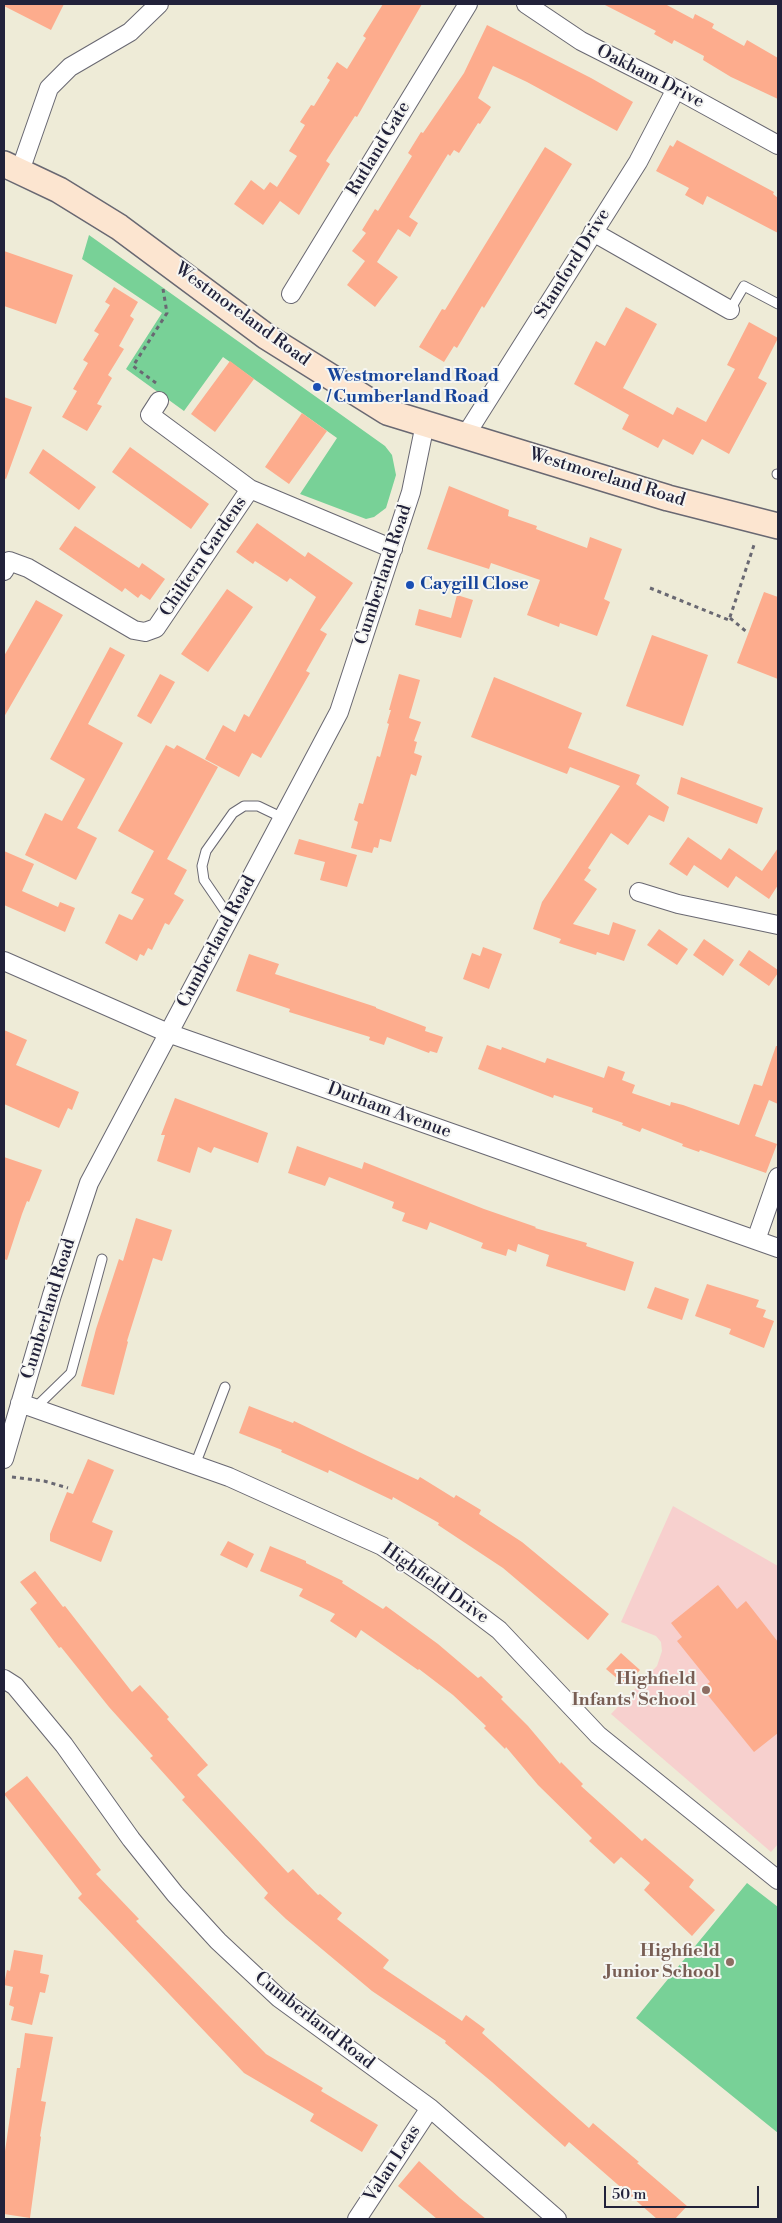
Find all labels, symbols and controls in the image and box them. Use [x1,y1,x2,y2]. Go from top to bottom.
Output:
street label: Oakham Drive [593,41,707,113]
street label: Rutland Gate [342,98,416,200]
street label: Stamford Drive [531,205,615,323]
street label: Westmoreland Road [170,259,314,371]
place label: Westmoreland Road / Cumberland Road [327,366,499,408]
marker: Westmoreland Road / Cumberland Road [311,381,323,393]
street label: Westmoreland Road [526,444,688,512]
street label: Chiltern Gardens [156,493,252,621]
street label: Cumberland Road [351,502,417,648]
place label: Caygill Close [420,574,529,596]
marker: Caygill Close [404,579,416,591]
street label: Cumberland Road [173,872,261,1012]
street label: Durham Avenue [324,1079,454,1143]
street label: Cumberland Road [17,1236,81,1382]
street label: Highfield Drive [377,1539,493,1629]
place label: Highfield Infants' School [572,1669,696,1712]
marker: Highfield Infants' School [700,1684,712,1696]
place label: Highfield Junior School [605,1941,720,1984]
marker: Highfield Junior School [724,1956,736,1968]
street label: Cumberland Road [250,1968,378,2074]
street label: Valan Leas [360,2122,426,2206]
scale bar [607,2176,762,2208]
text: 50 m [612,2185,646,2204]

